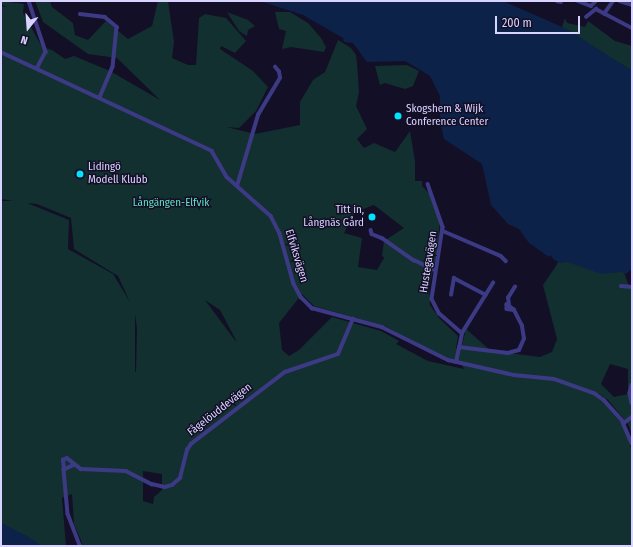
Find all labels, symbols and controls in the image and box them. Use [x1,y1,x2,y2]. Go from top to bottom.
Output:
north arrow [8,8,48,48]
scale bar [497,8,582,34]
text: 200 m [502,16,532,30]
text: N [19,33,29,47]
place label: Skogshem & Wijk Conference Center [406,103,488,129]
marker: Skogshem & Wijk Conference Center [393,111,403,121]
place label: Lidingö Modell Klubb [88,161,148,187]
marker: Lidingö Modell Klubb [75,169,85,179]
park label: Långängen-Elfvik [133,196,209,210]
place label: Titt in, Långnäs Gård [303,204,364,230]
marker: Titt in, Långnäs Gård [367,212,377,222]
street label: Elfviksvägen [282,228,310,284]
street label: Hustegavägen [418,230,440,294]
street label: Fågelöuddevägen [185,381,255,439]

